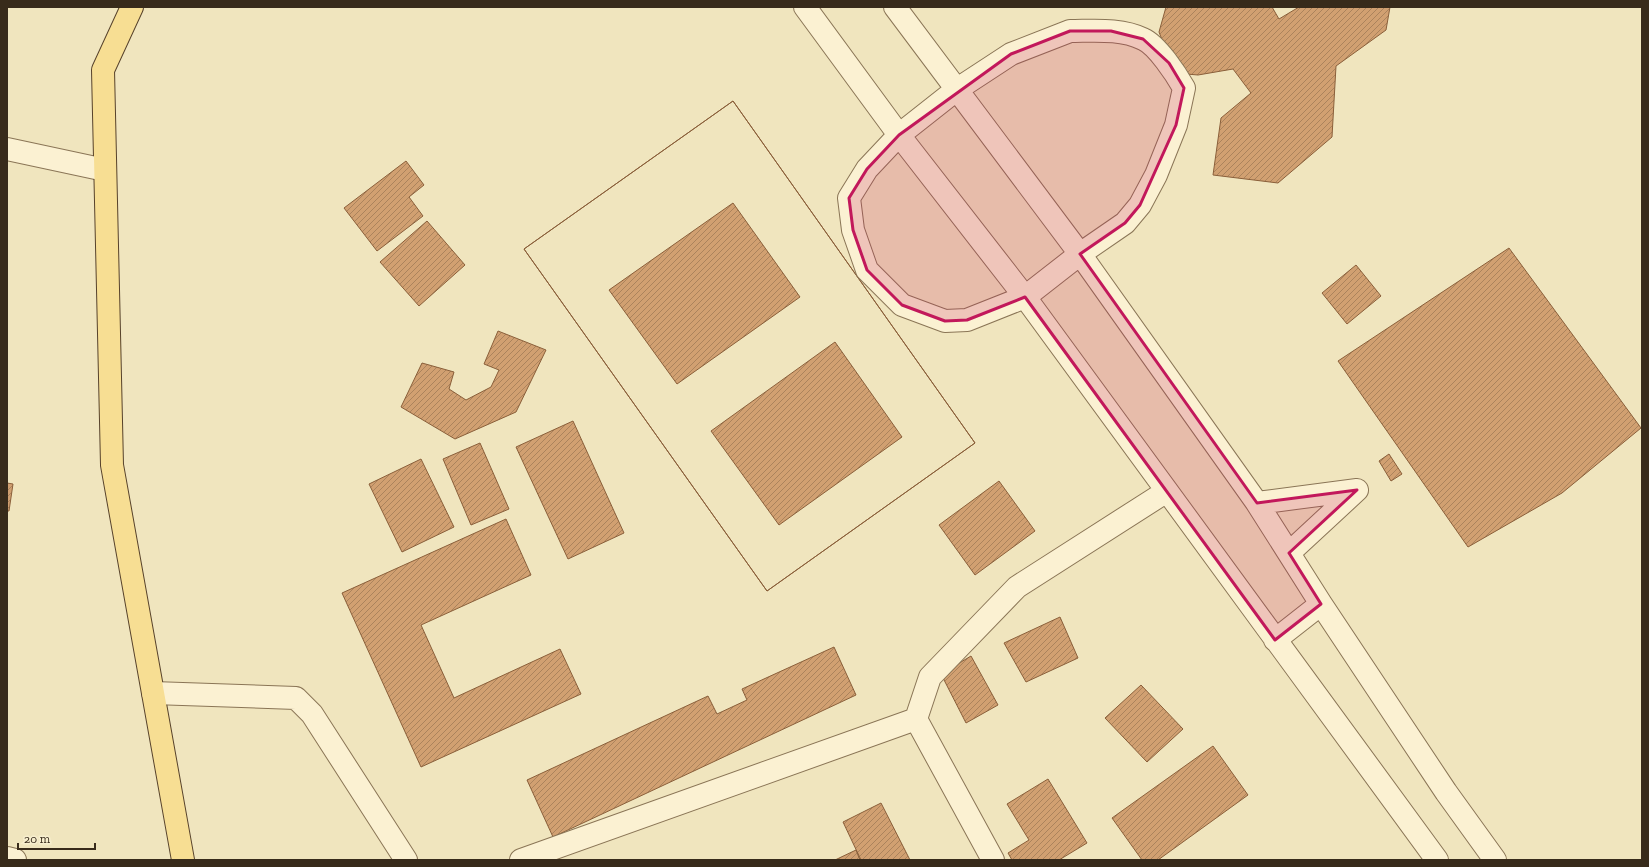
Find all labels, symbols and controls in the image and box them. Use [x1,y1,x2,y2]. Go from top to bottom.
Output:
scale bar [18,825,95,851]
text: 20 m [24,832,51,846]

